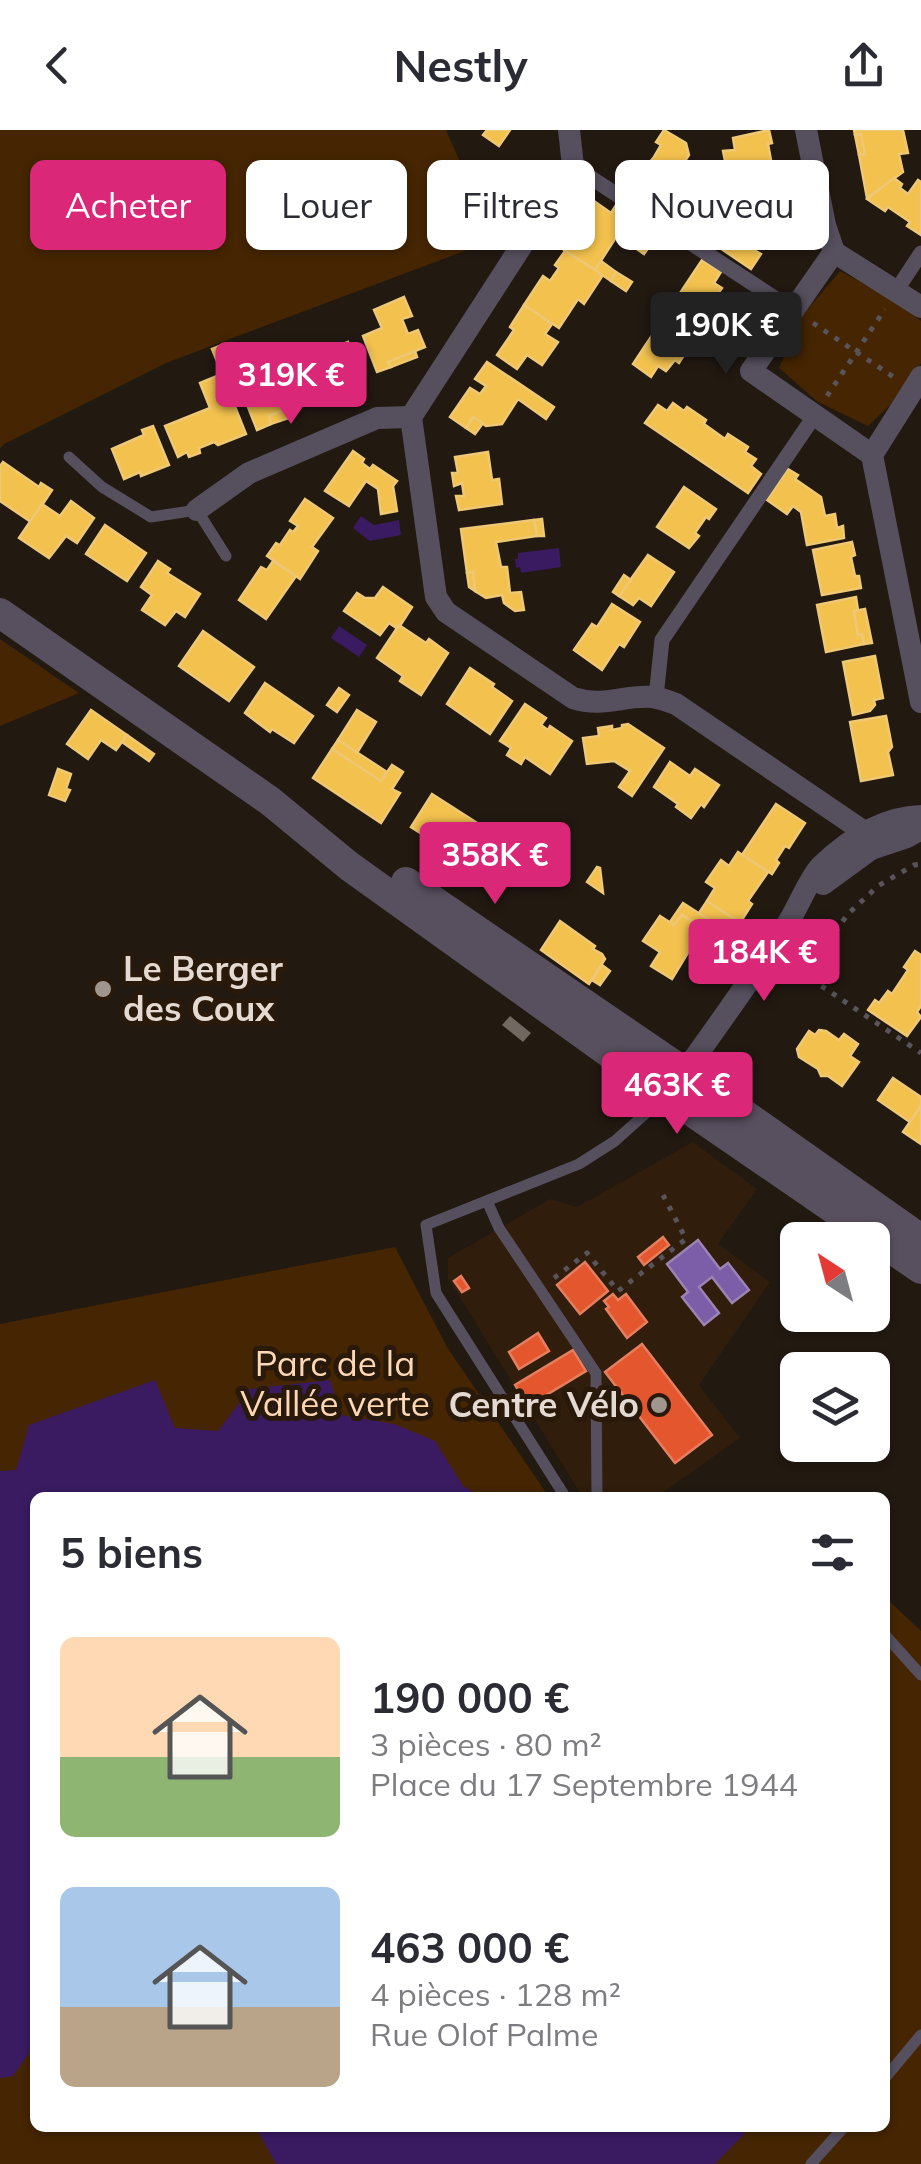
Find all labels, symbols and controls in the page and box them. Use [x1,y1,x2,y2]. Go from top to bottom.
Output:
text: Nestly [393,37,528,93]
icon: back [30,38,85,93]
icon: share [836,38,891,93]
chip: Acheter [30,160,226,250]
chip: Louer [246,160,407,250]
chip: Filtres [427,160,595,250]
chip: Nouveau [615,160,829,250]
pin: 190K € [645,292,807,377]
text: 190K € [673,304,779,344]
pin: 319K € [210,342,372,427]
text: 319K € [238,354,344,394]
pin: 358K € [414,822,576,907]
text: 358K € [442,834,548,874]
pin: 184K € [683,919,845,1004]
text: 184K € [711,931,817,971]
place label: Le Berger des Coux [123,946,283,1030]
marker: Le Berger des Coux [92,978,114,1000]
pin: 463K € [596,1052,758,1137]
text: 463K € [624,1064,730,1104]
north arrow [780,1222,890,1332]
map controls [780,1222,890,1462]
park label: Parc de la Vallée verte [240,1341,430,1425]
button: layers [780,1352,890,1462]
place label: Centre Vélo [448,1382,639,1426]
marker: Centre Vélo [648,1394,670,1416]
icon: filters [805,1525,860,1580]
text: 5 biens [60,1526,203,1579]
text: 190 000 € [370,1671,569,1724]
icon: home [140,1677,260,1797]
text: 3 pièces · 80 m² [370,1724,602,1764]
text: Place du 17 Septembre 1944 [370,1764,798,1804]
text: 463 000 € [370,1921,569,1974]
icon: home [140,1927,260,2047]
text: 4 pièces · 128 m² [370,1974,621,2014]
text: Rue Olof Palme [370,2014,598,2054]

